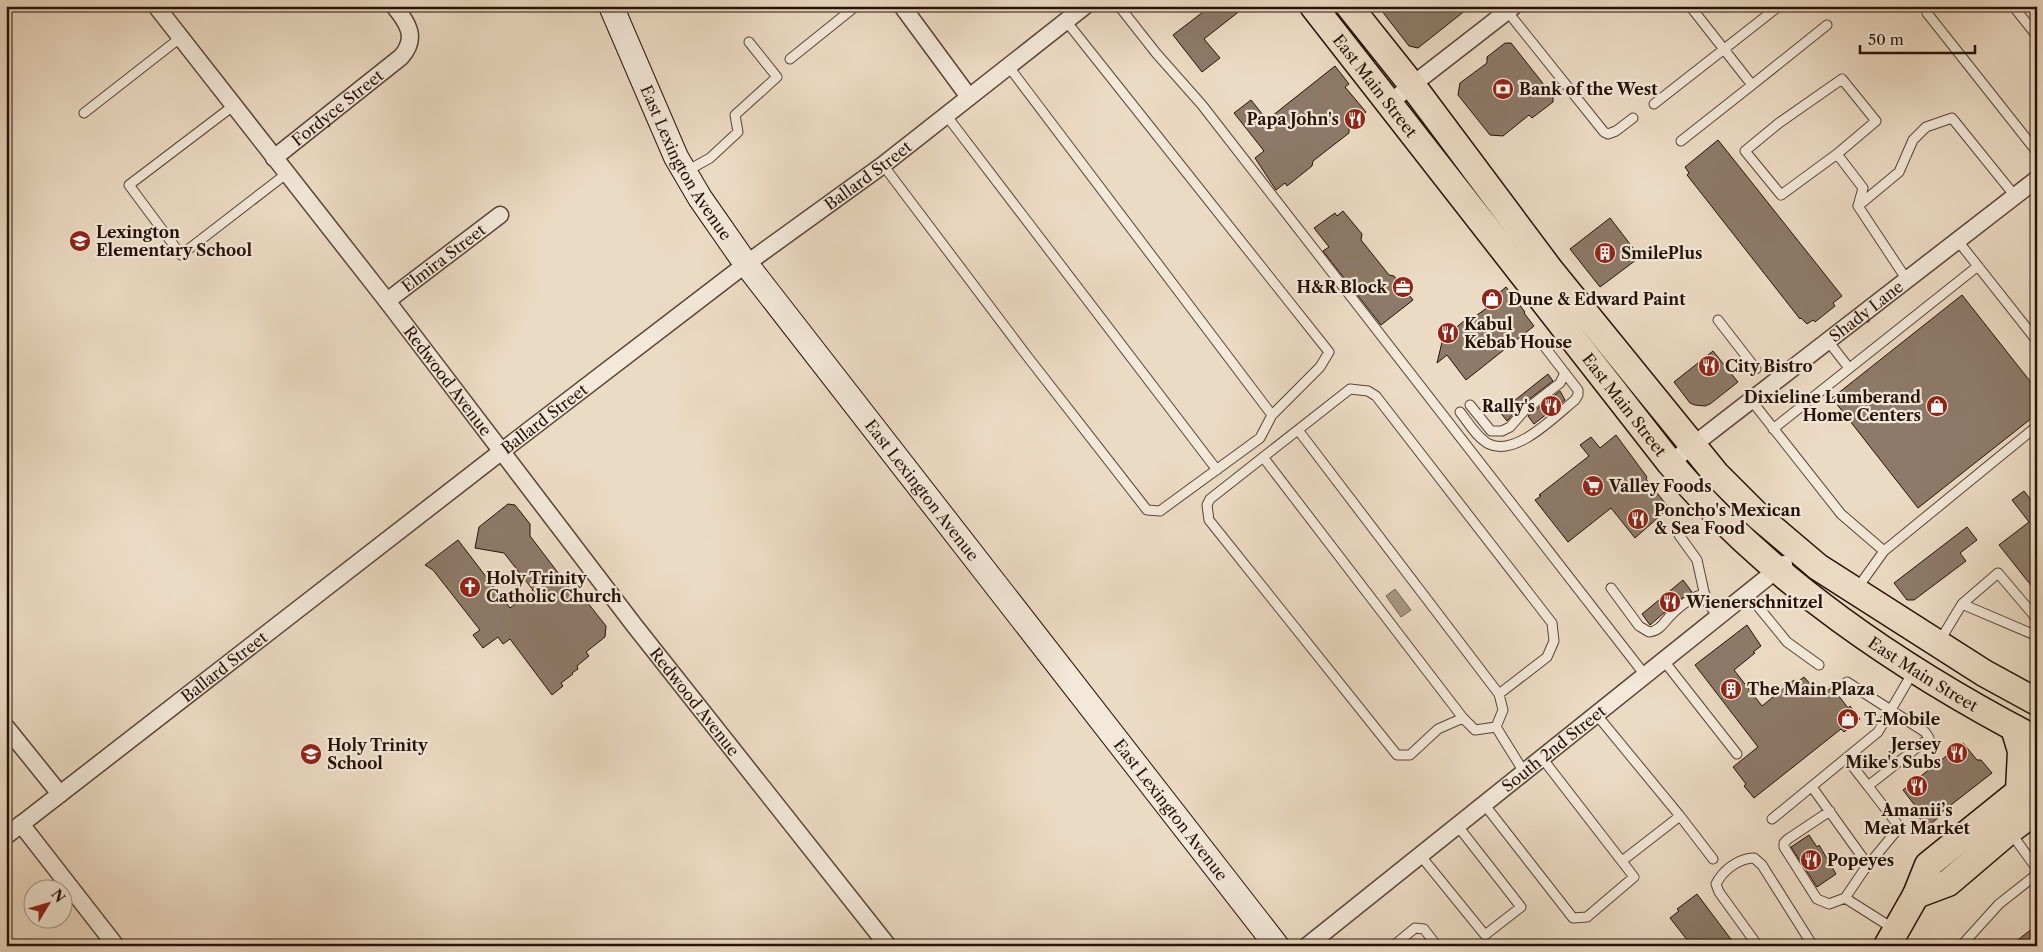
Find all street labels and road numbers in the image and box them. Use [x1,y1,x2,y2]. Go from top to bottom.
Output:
street label: East Main Street [1329,30,1422,141]
street label: Fordyce Street [288,65,387,150]
street label: East Lexington Avenue [636,82,736,244]
street label: Ballard Street [820,136,916,214]
street label: Elmira Street [398,220,490,296]
street label: Shady Lane [1825,276,1907,346]
street label: Redwood Avenue [400,322,496,440]
street label: East Main Street [1578,349,1671,461]
street label: Ballard Street [497,379,592,458]
street label: East Lexington Avenue [861,415,983,565]
street label: Ballard Street [177,627,271,706]
street label: East Main Street [1865,632,1982,716]
street label: Redwood Avenue [646,643,744,760]
street label: South 2nd Street [1498,700,1610,796]
street label: East Lexington Avenue [1110,735,1232,884]

